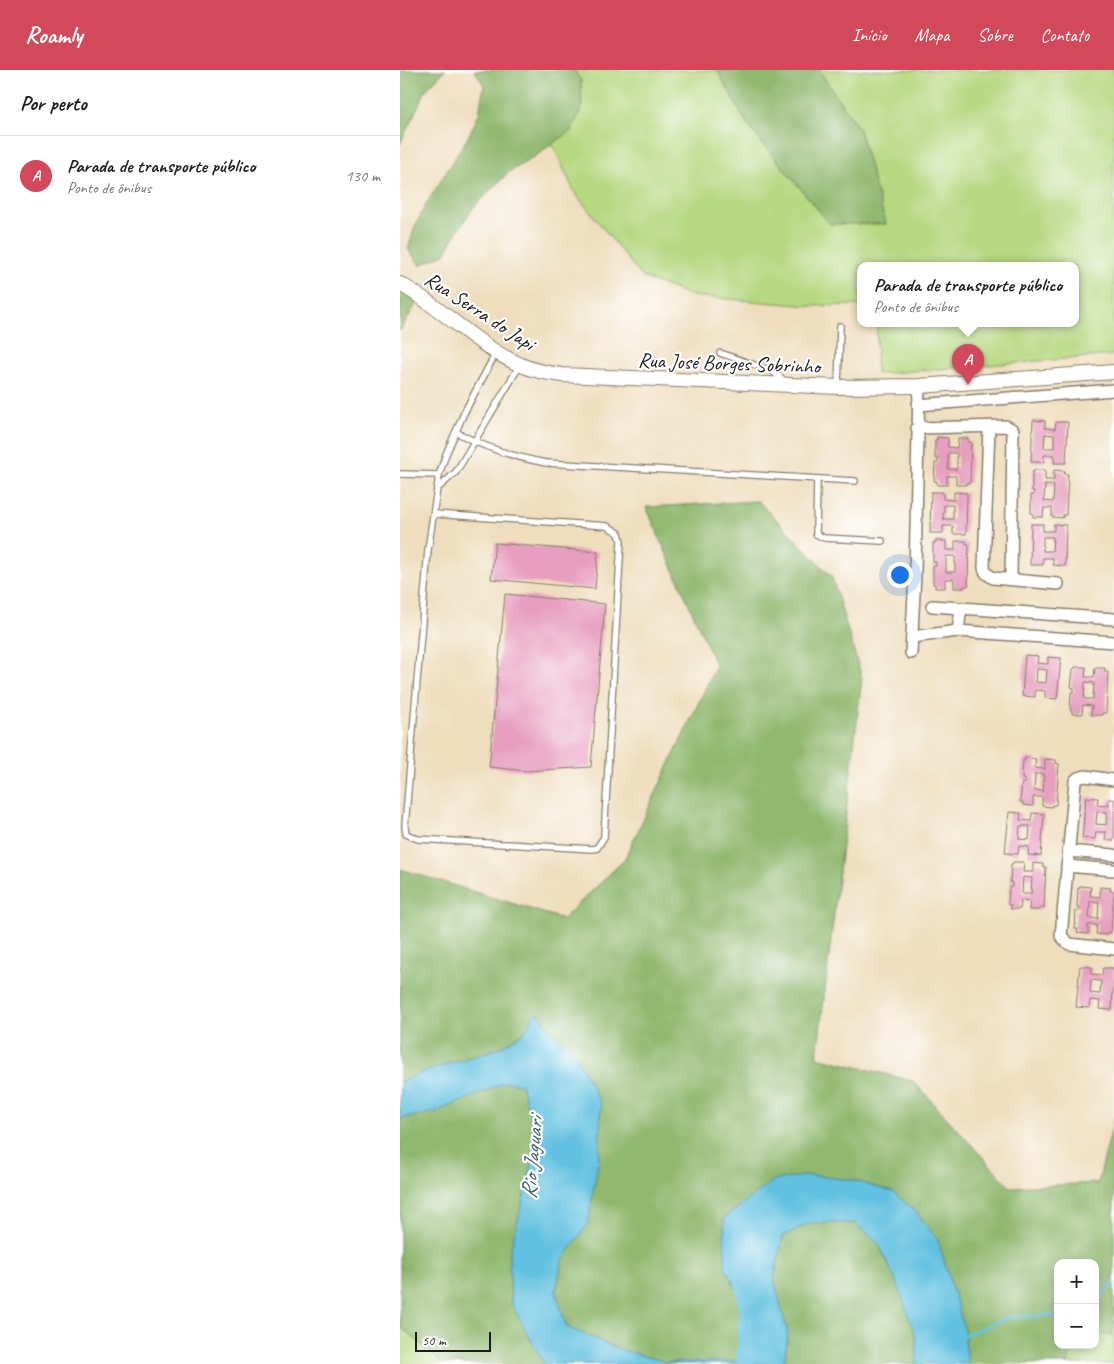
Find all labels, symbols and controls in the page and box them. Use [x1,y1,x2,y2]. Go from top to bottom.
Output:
text: Roamly [25,20,82,50]
text: Início [852,24,887,46]
text: Mapa [915,24,949,46]
text: Sobre [977,24,1013,46]
text: Contato [1041,24,1089,46]
text: Por perto [20,90,87,116]
text: Parada de transporte público [67,154,255,178]
text: A [32,166,40,186]
text: 130 m [346,166,380,186]
text: Ponto de ônibus [67,178,151,198]
popup [857,262,1079,327]
street label: Rua Serra do Japi [420,266,542,358]
text: Parada de transporte público [874,273,1062,297]
text: Ponto de ônibus [874,297,958,317]
pin: A [952,344,984,385]
street label: Rua José Borges Sobrinho [638,347,823,379]
your location [887,562,913,588]
water label: Rio Jaguari [514,1110,550,1200]
map controls [1054,1259,1099,1349]
button: + [1054,1259,1099,1304]
button: − [1054,1304,1099,1349]
scale bar [415,1329,491,1352]
text: 50 m [422,1332,446,1349]

